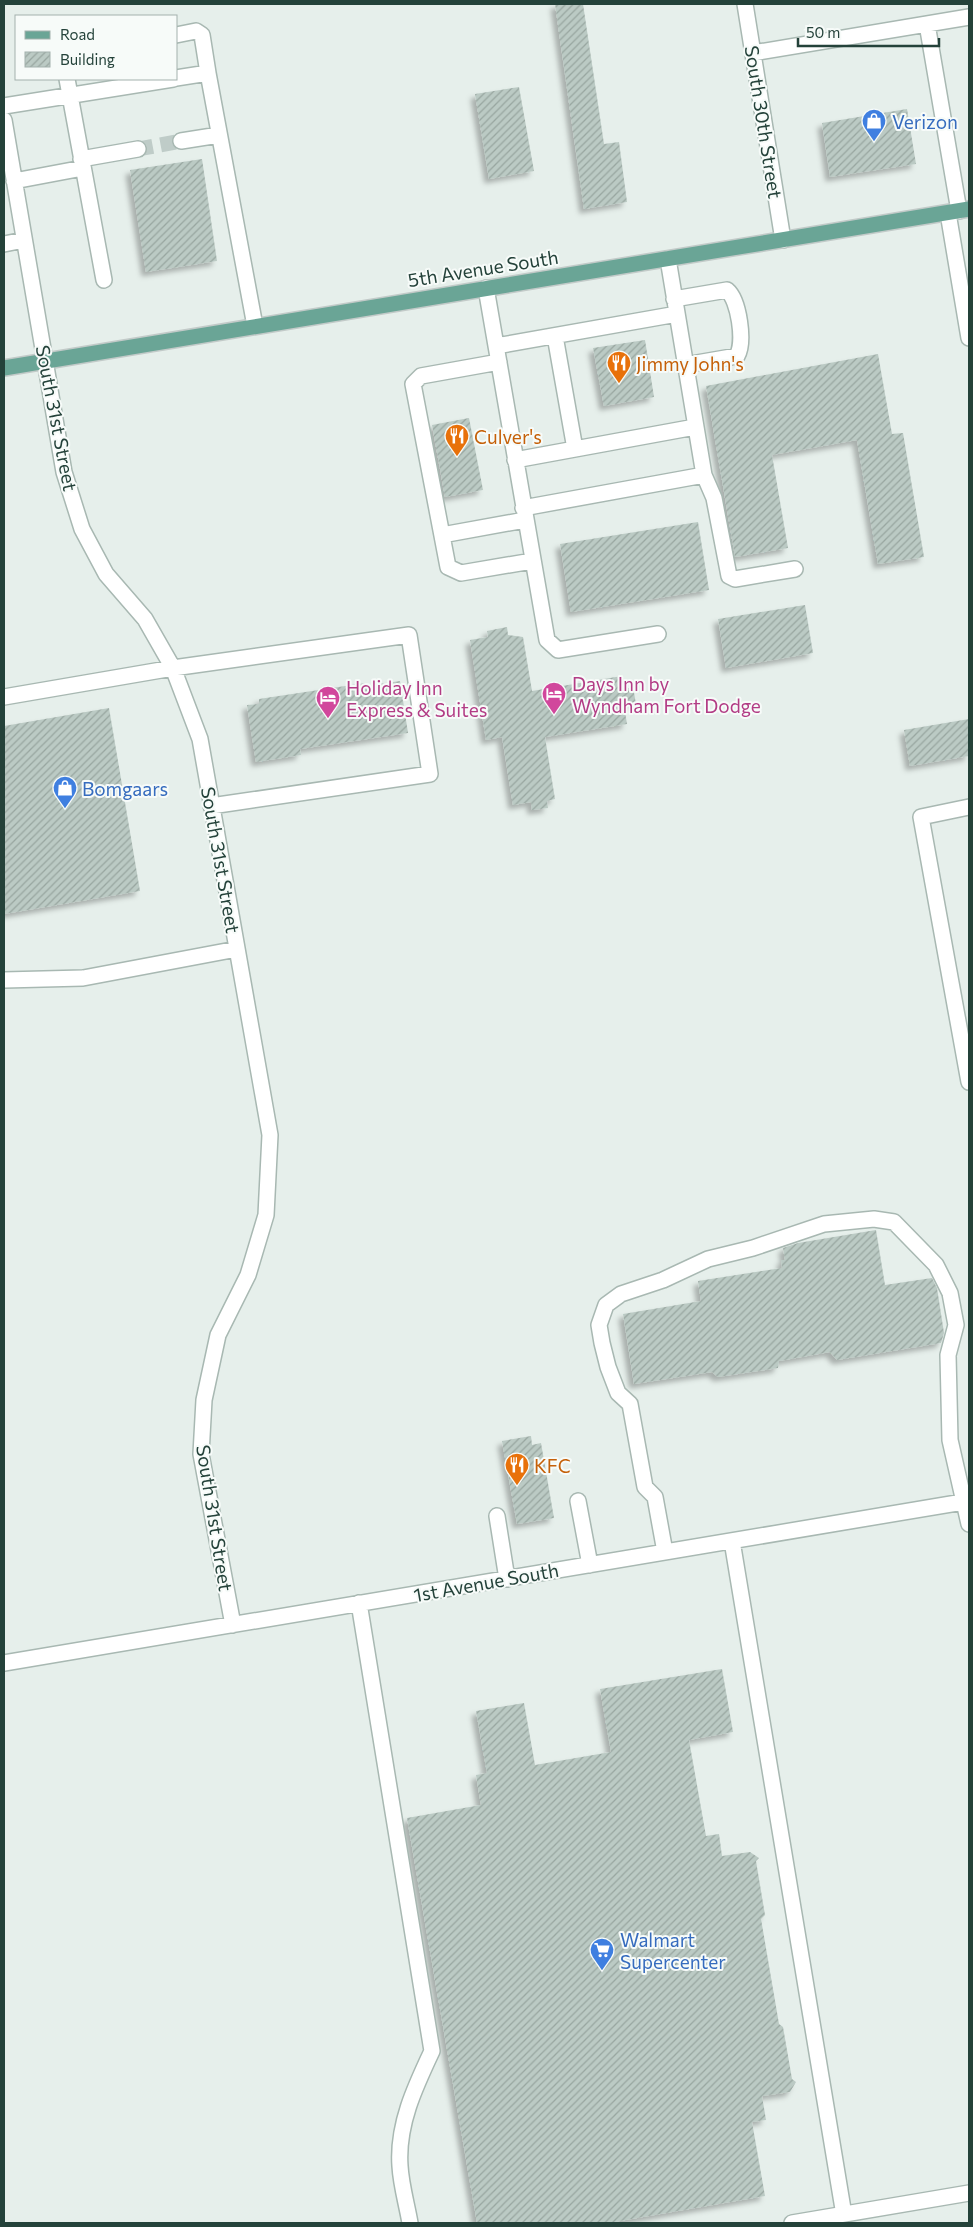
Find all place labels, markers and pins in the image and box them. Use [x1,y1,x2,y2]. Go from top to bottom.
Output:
shop icon: Verizon [861,108,887,142]
place label: Verizon [892,110,958,133]
restaurant icon: Jimmy John's [606,350,632,384]
place label: Jimmy John's [636,352,744,375]
restaurant icon: Culver's [444,423,470,457]
place label: Culver's [474,425,542,448]
place label: Days Inn by Wyndham Fort Dodge [572,672,761,717]
place label: Holiday Inn Express & Suites [346,676,487,721]
hotel icon: Days Inn by Wyndham Fort Dodge [541,681,567,715]
hotel icon: Holiday Inn Express & Suites [315,685,341,719]
shop icon: Bomgaars [52,775,78,809]
place label: Bomgaars [82,777,168,800]
restaurant icon: KFC [504,1452,530,1486]
place label: KFC [534,1454,571,1477]
place label: Walmart Supercenter [620,1928,726,1973]
supermarket icon: Walmart Supercenter [589,1937,615,1971]

